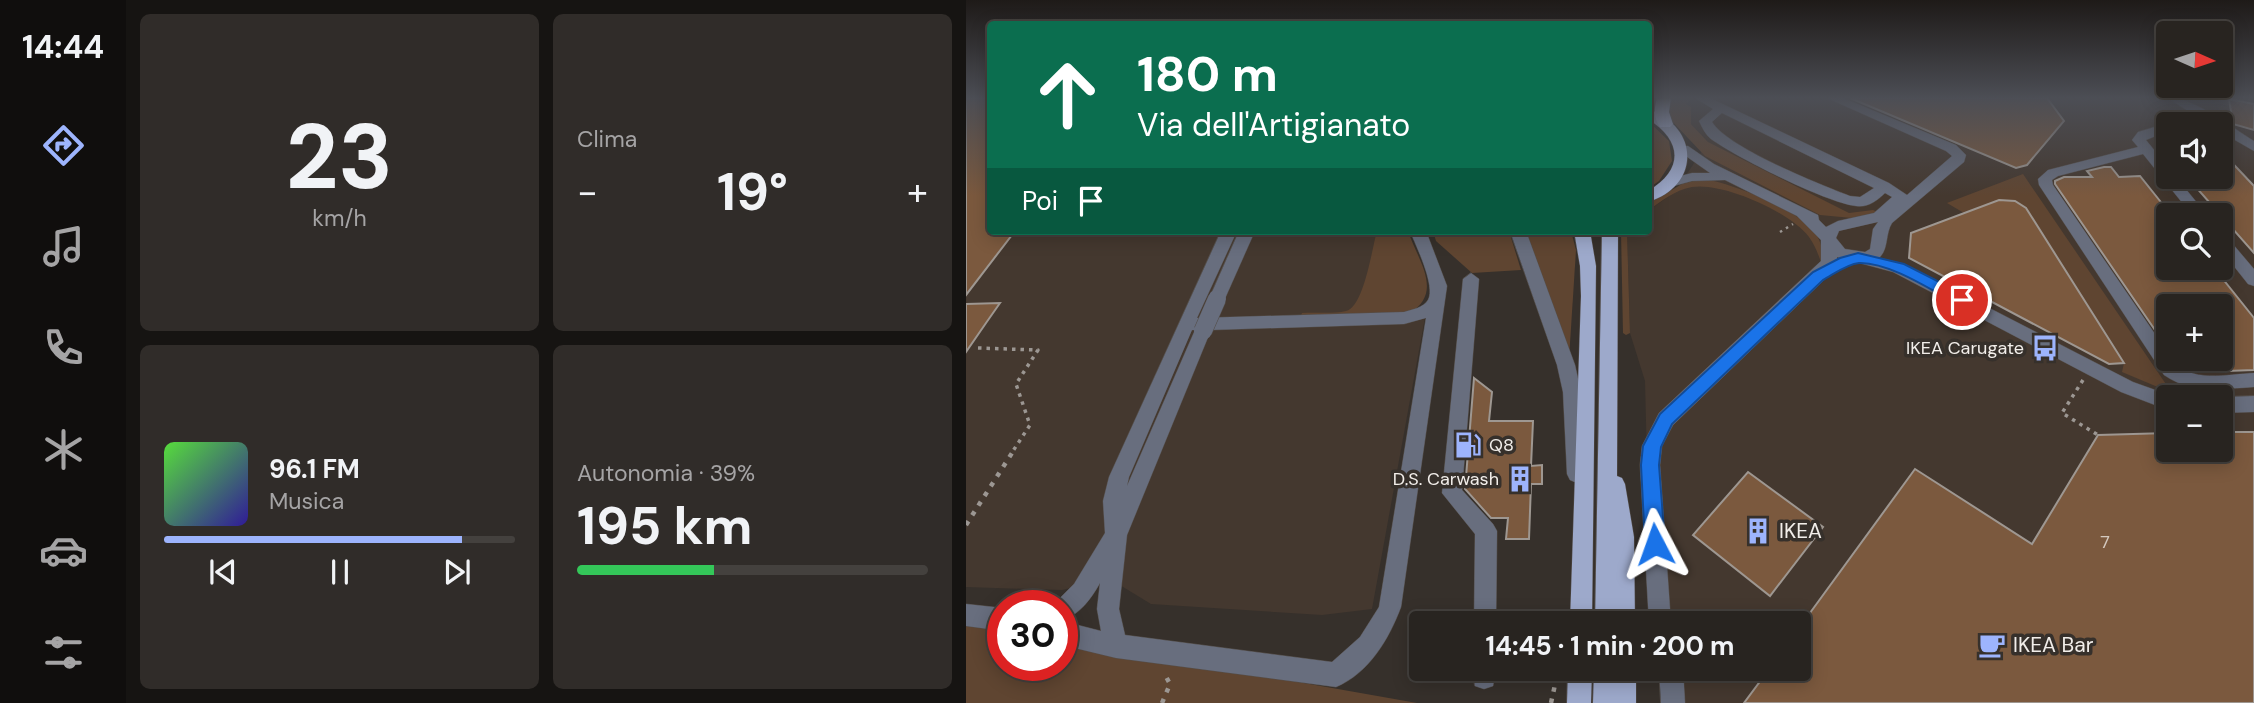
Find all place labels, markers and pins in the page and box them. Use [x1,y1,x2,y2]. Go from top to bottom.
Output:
pin [1932,270,1992,330]
bus stop icon: IKEA Carugate [2030,333,2060,363]
place label: IKEA Carugate [1906,336,2024,360]
fuel station icon: Q8 [1453,430,1483,460]
place label: Q8 [1489,433,1514,457]
building icon: D.S. Carwash [1505,464,1535,494]
place label: D.S. Carwash [1393,467,1499,491]
building icon: IKEA [1743,516,1773,546]
place label: IKEA [1779,517,1822,545]
cafe icon: IKEA Bar [1977,630,2007,660]
place label: IKEA Bar [2013,631,2094,659]

